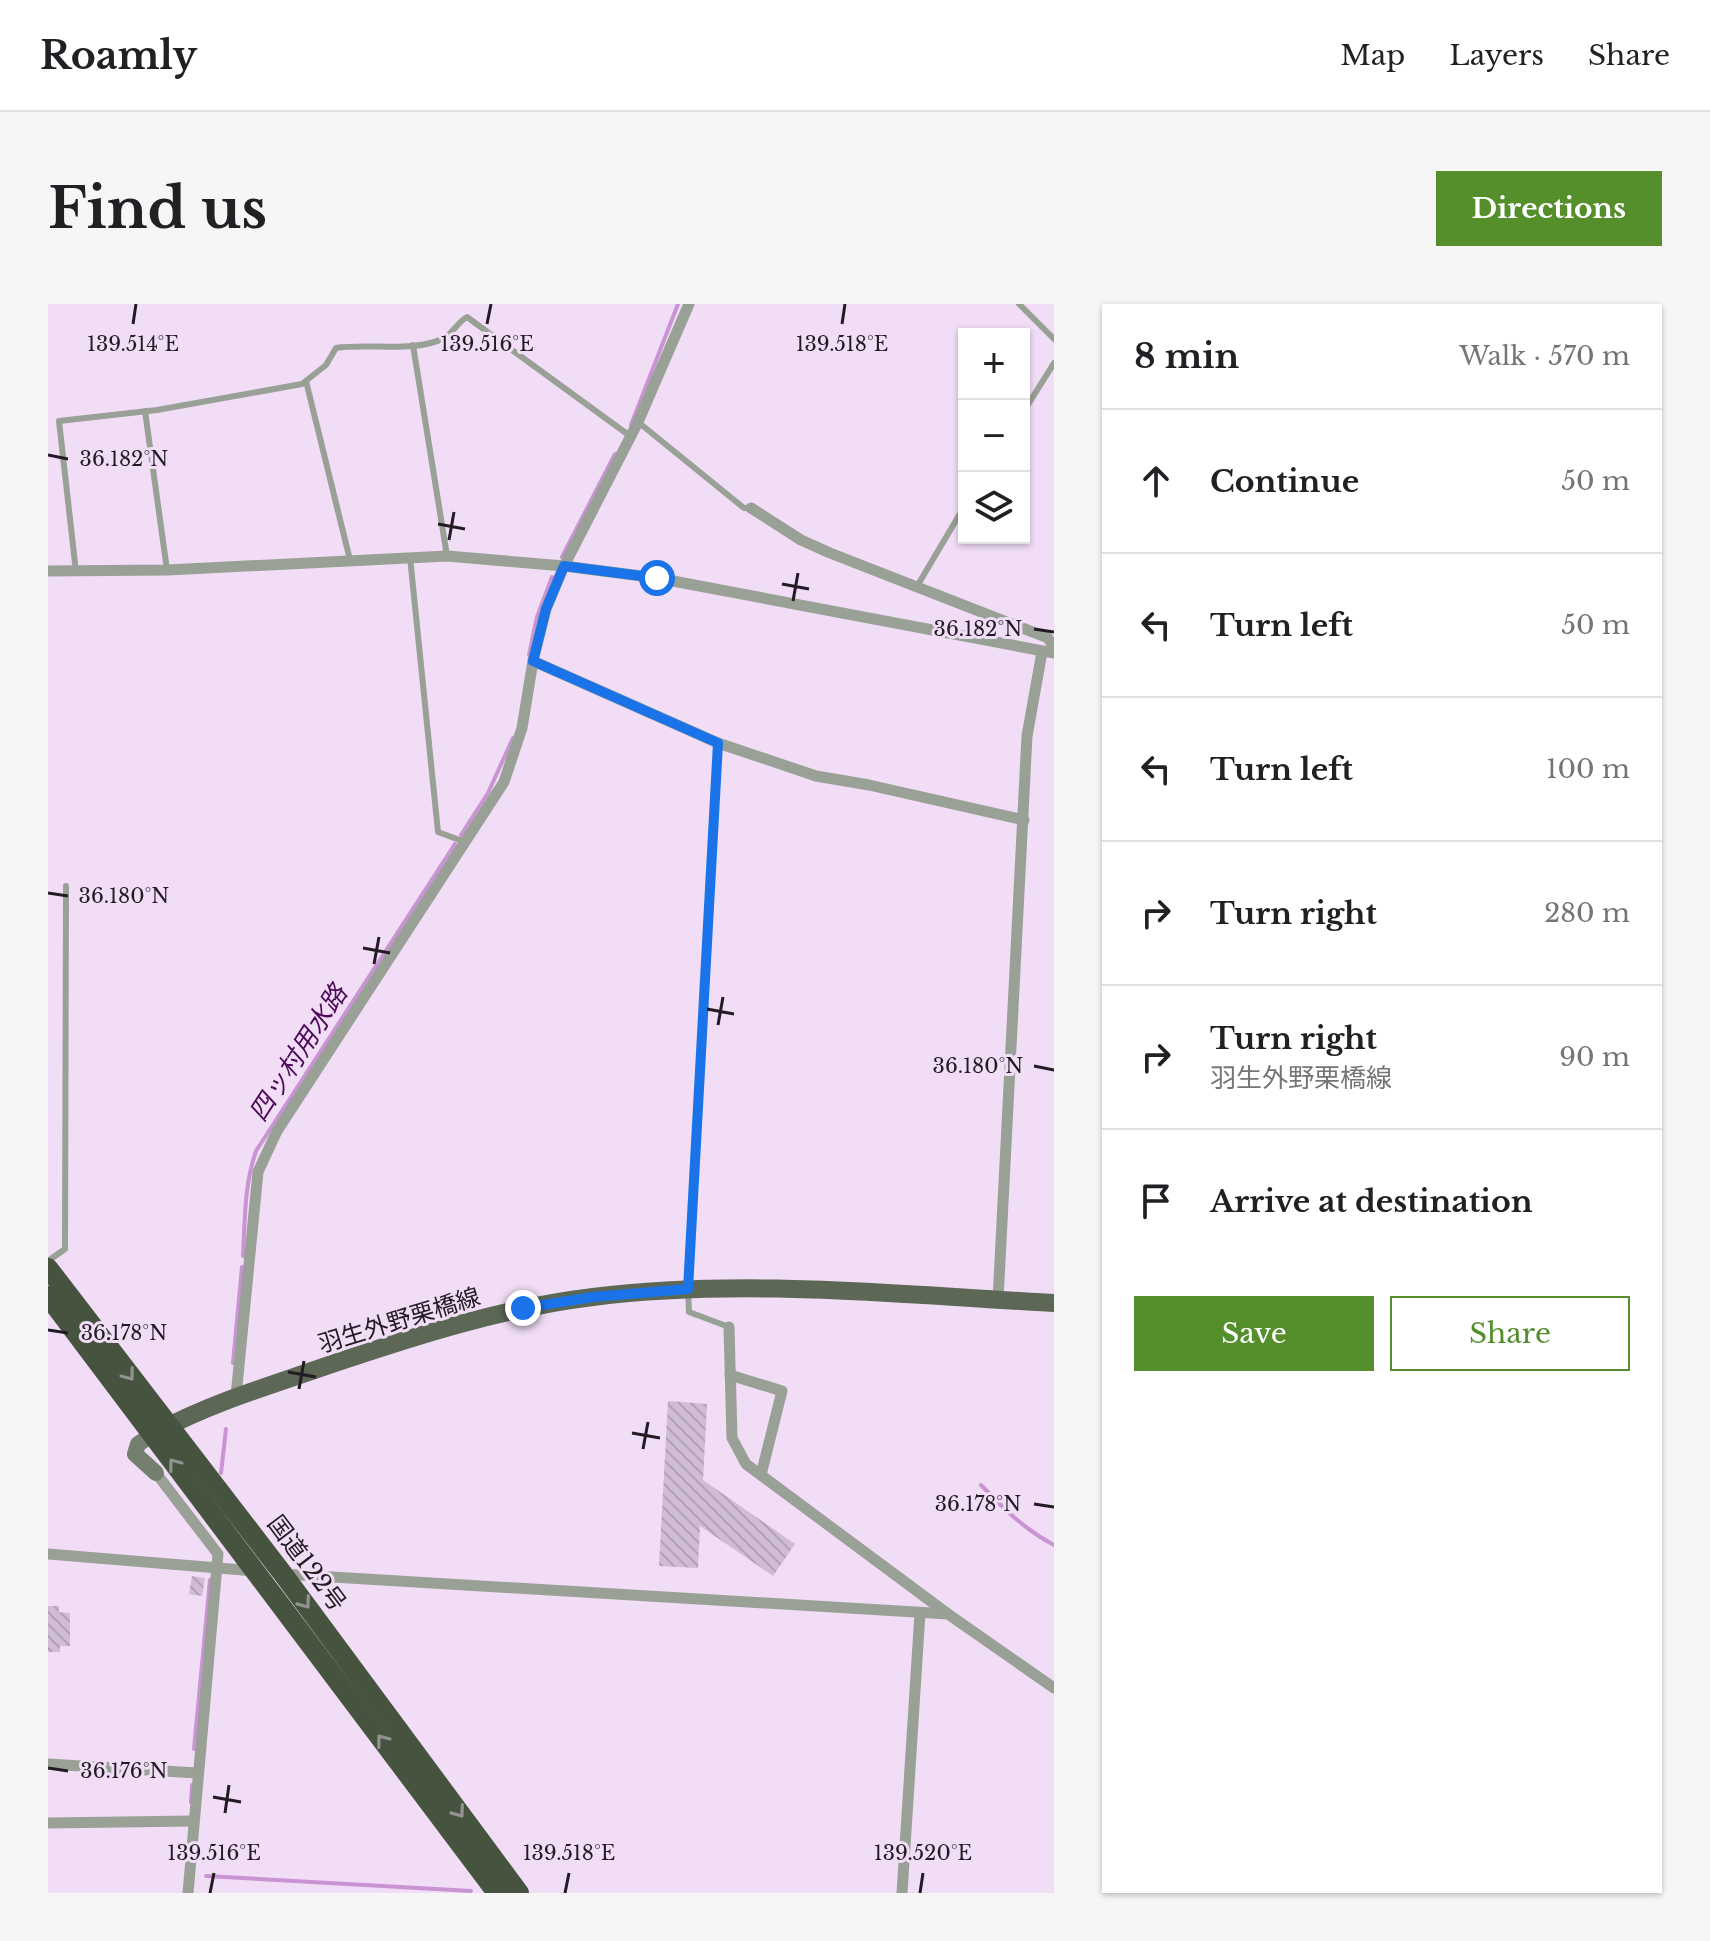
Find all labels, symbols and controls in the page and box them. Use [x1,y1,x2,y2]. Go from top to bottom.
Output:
text: Roamly [40,32,197,79]
text: Map [1340,38,1405,73]
text: Layers [1449,38,1544,73]
text: Share [1588,38,1670,73]
button: Directions [1436,171,1662,246]
text: Find us [48,174,267,243]
map controls [958,328,1030,544]
button: + [958,328,1030,400]
text: 139.514°E [87,332,179,356]
text: 139.516°E [440,332,534,356]
text: 139.518°E [796,332,888,356]
text: 8 min [1134,335,1239,377]
text: Walk · 570 m [1459,340,1630,372]
button: − [958,400,1030,472]
text: 36.182°N [80,447,168,471]
icon: ahead [1134,459,1178,503]
text: Continue [1210,463,1359,500]
text: 50 m [1561,465,1630,497]
button: layers [958,472,1030,544]
route start [639,560,675,596]
icon: left [1134,603,1178,647]
text: Turn left [1210,607,1353,644]
text: 50 m [1561,609,1630,641]
text: 36.182°N [934,617,1022,641]
icon: left [1134,747,1178,791]
text: Turn left [1210,751,1353,788]
text: 100 m [1546,753,1630,785]
text: 36.180°N [79,884,169,908]
icon: right [1134,891,1178,935]
text: Turn right [1210,895,1377,932]
text: 280 m [1544,897,1630,929]
water label: 四ッ村用水路 [242,977,355,1127]
text: Turn right [1210,1020,1377,1057]
icon: right [1134,1035,1178,1079]
text: 90 m [1559,1041,1630,1073]
text: 36.180°N [933,1054,1023,1078]
text: 羽生外野栗橋線 [1210,1062,1392,1094]
icon: arrive [1134,1179,1178,1223]
text: Arrive at destination [1210,1183,1533,1220]
street label: 羽生外野栗橋線 [314,1282,484,1358]
route end [505,1290,541,1326]
button: Save [1134,1296,1374,1371]
button: Share [1390,1296,1630,1371]
text: 36.178°N [81,1321,167,1345]
one-way arrow [120,1366,134,1381]
one-way arrow [169,1458,183,1473]
text: 36.178°N [935,1492,1021,1516]
street label: 国道122号 [262,1509,352,1617]
one-way arrow [295,1595,309,1609]
one-way arrow [377,1734,391,1749]
text: 36.176°N [80,1759,168,1783]
one-way arrow [449,1804,464,1818]
text: 139.516°E [167,1841,261,1865]
text: 139.518°E [523,1841,615,1865]
text: 139.520°E [874,1841,972,1865]

